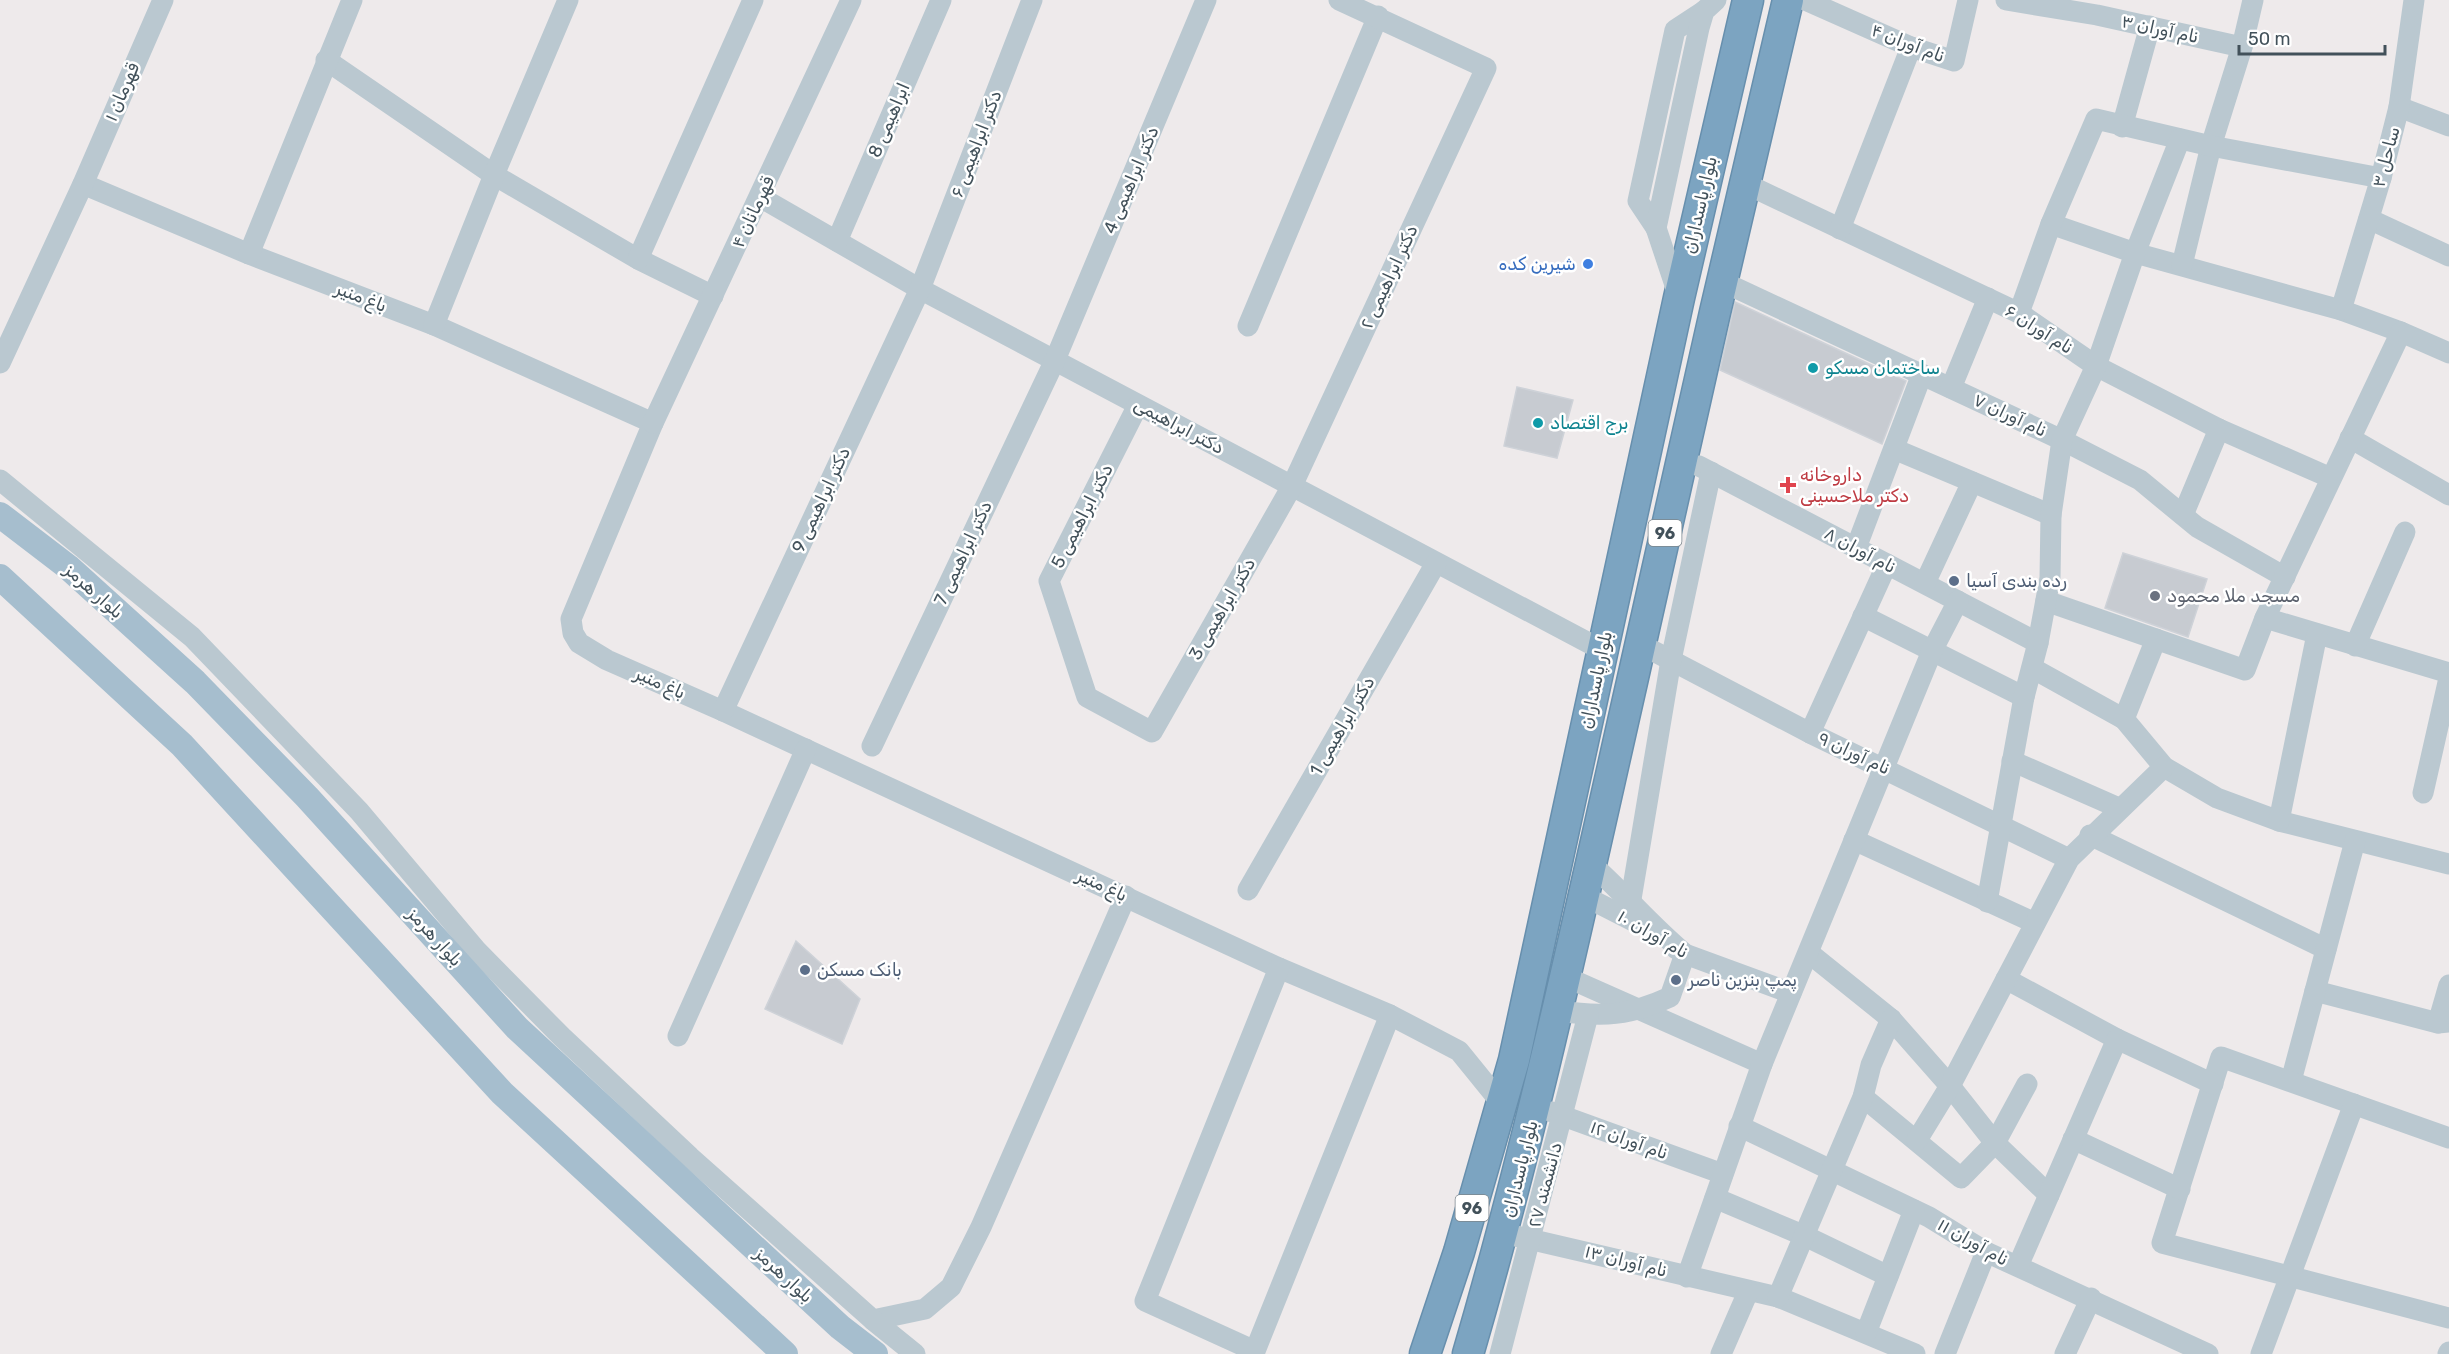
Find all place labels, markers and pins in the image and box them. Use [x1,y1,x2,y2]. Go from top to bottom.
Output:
place label: شیرین کده [1498,253,1576,275]
marker: شیرین کده [1581,257,1595,271]
place label: ساختمان مسکو [1825,357,1940,379]
marker: ساختمان مسکو [1806,361,1820,375]
place label: برج اقتصاد [1550,412,1629,435]
marker: برج اقتصاد [1531,416,1545,430]
place label: داروخانه دکتر ملاحسینی [1800,464,1909,507]
marker: داروخانه دکتر ملاحسینی [1781,478,1795,492]
place label: رده بندی آسیا [1966,570,2067,592]
marker: رده بندی آسیا [1947,574,1961,588]
place label: مسجد ملا محمود [2167,585,2300,607]
marker: مسجد ملا محمود [2148,589,2162,603]
place label: بانک مسکن [817,959,902,981]
marker: بانک مسکن [798,963,812,977]
place label: پمپ بنزین ناصر [1687,969,1797,992]
marker: پمپ بنزین ناصر [1669,973,1683,987]

